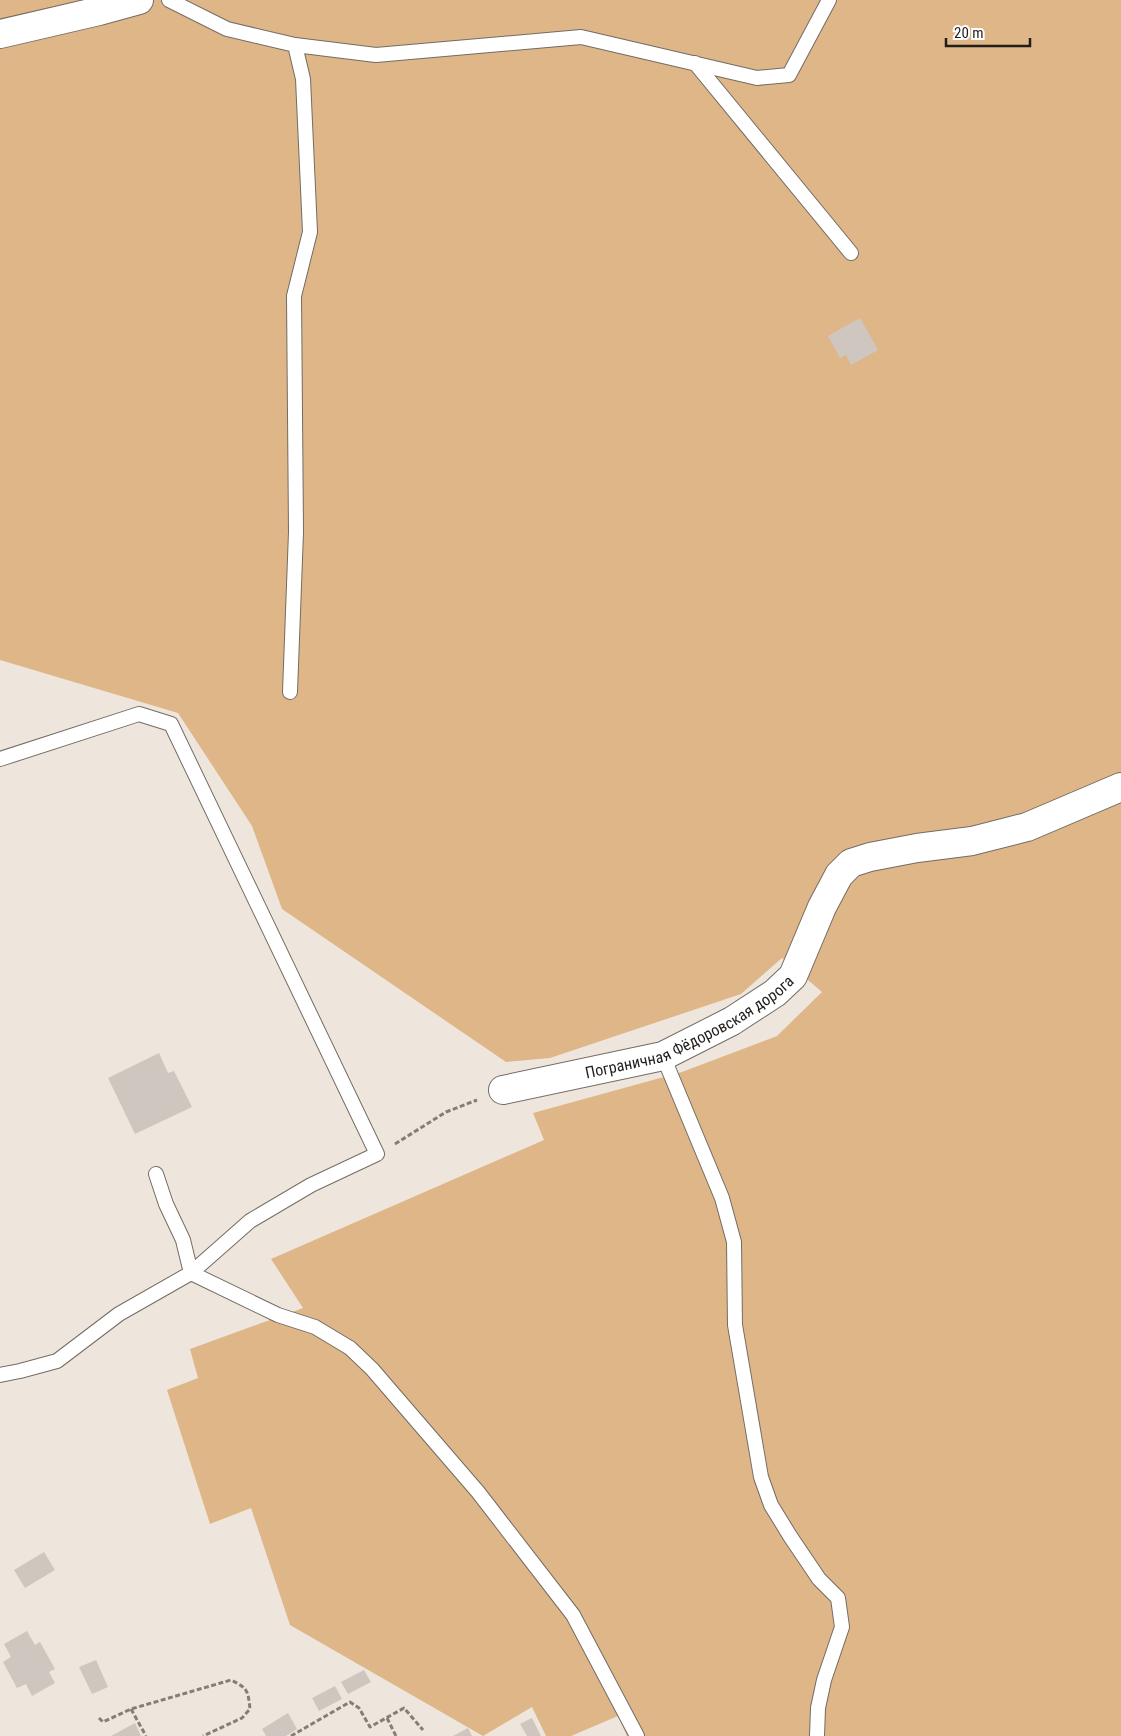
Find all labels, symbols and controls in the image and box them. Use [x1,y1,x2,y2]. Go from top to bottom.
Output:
scale bar [946,15,1030,47]
text: 20 m [954,24,984,42]
street label: Пограничная Фёдоровская дорога [583,972,798,1082]

